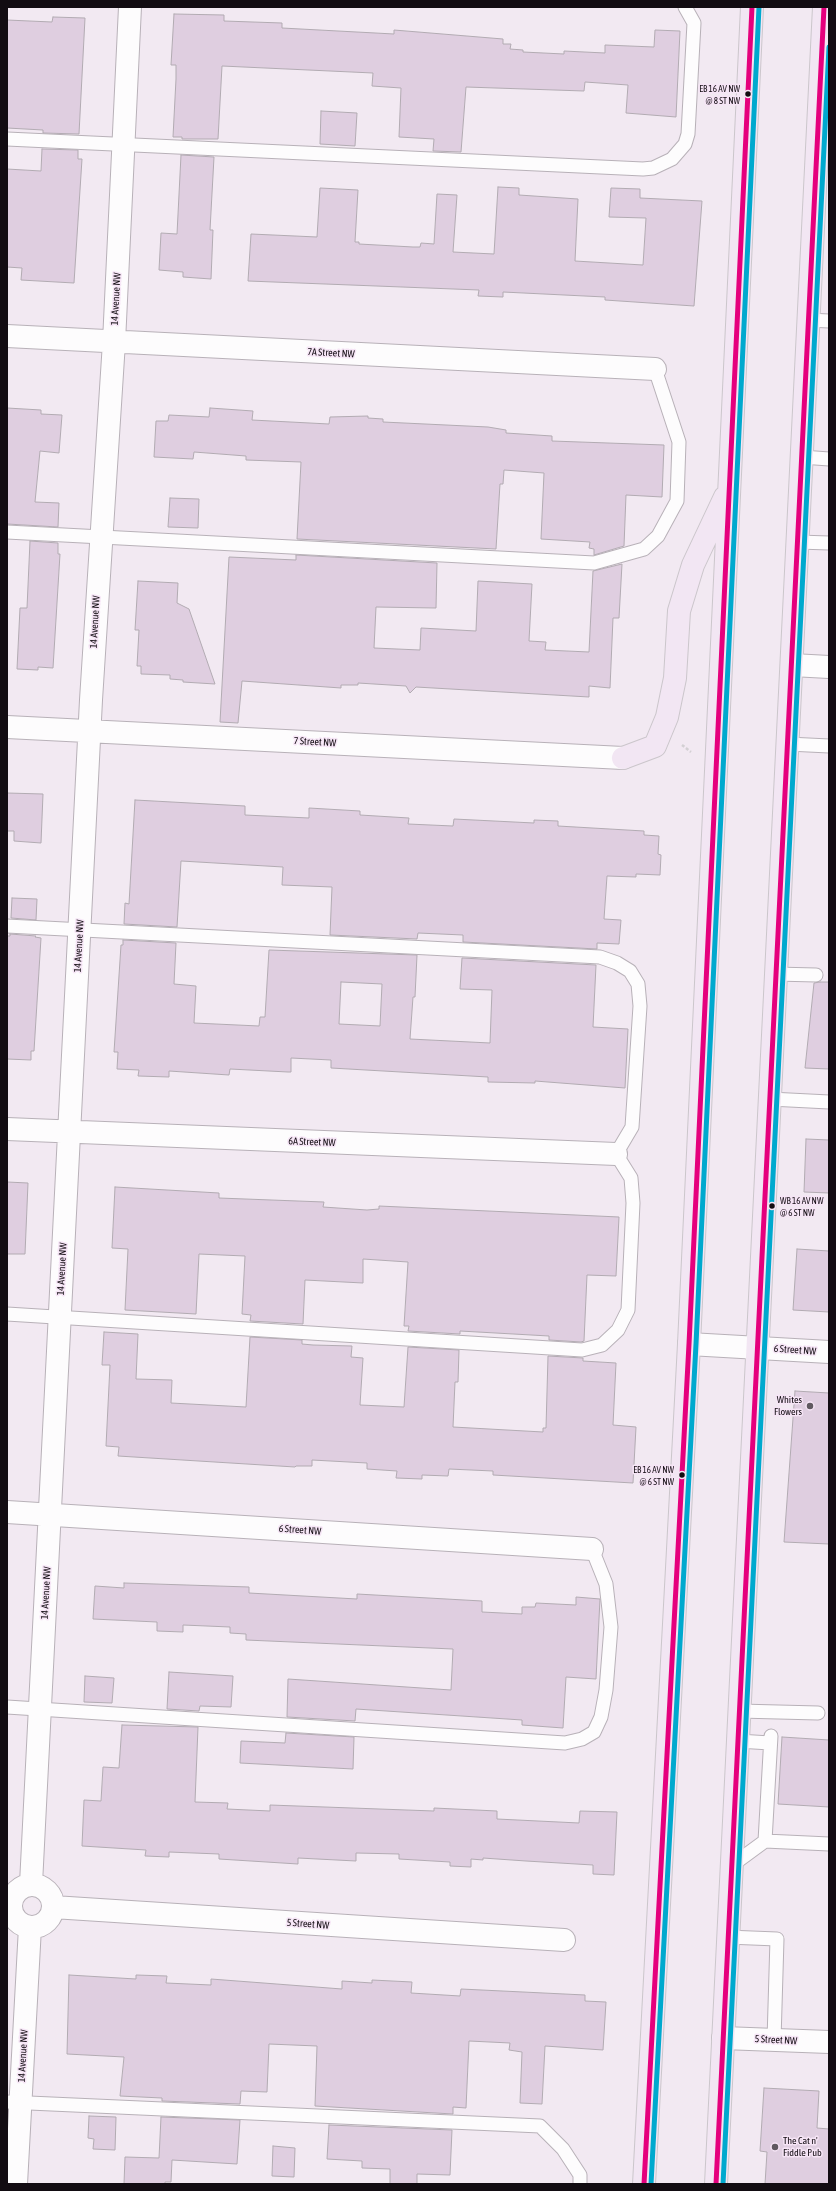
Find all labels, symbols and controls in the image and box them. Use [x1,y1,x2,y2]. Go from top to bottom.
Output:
place label: EB 16 AV NW @ 8 ST NW [699,84,740,105]
marker: EB 16 AV NW @ 8 ST NW [743,89,753,99]
street label: 14 Avenue NW [109,272,123,326]
street label: 7A Street NW [307,346,355,360]
street label: 14 Avenue NW [88,595,102,649]
street label: 7 Street NW [293,735,337,749]
street label: 14 Avenue NW [72,919,86,973]
street label: 6A Street NW [288,1135,336,1149]
place label: WB 16 AV NW @ 6 ST NW [780,1196,823,1217]
marker: WB 16 AV NW @ 6 ST NW [767,1201,777,1211]
street label: 14 Avenue NW [55,1242,69,1296]
street label: 6 Street NW [773,1343,817,1357]
place label: Whites Flowers [774,1394,802,1418]
marker: Whites Flowers [805,1401,815,1411]
place label: EB 16 AV NW @ 6 ST NW [633,1465,674,1486]
marker: EB 16 AV NW @ 6 ST NW [677,1470,687,1480]
street label: 6 Street NW [278,1523,322,1537]
street label: 14 Avenue NW [39,1566,53,1620]
street label: 5 Street NW [286,1917,330,1931]
street label: 14 Avenue NW [16,2029,30,2083]
street label: 5 Street NW [754,2033,798,2047]
place label: The Cat n' Fiddle Pub [783,2135,822,2158]
marker: The Cat n' Fiddle Pub [770,2142,780,2152]

